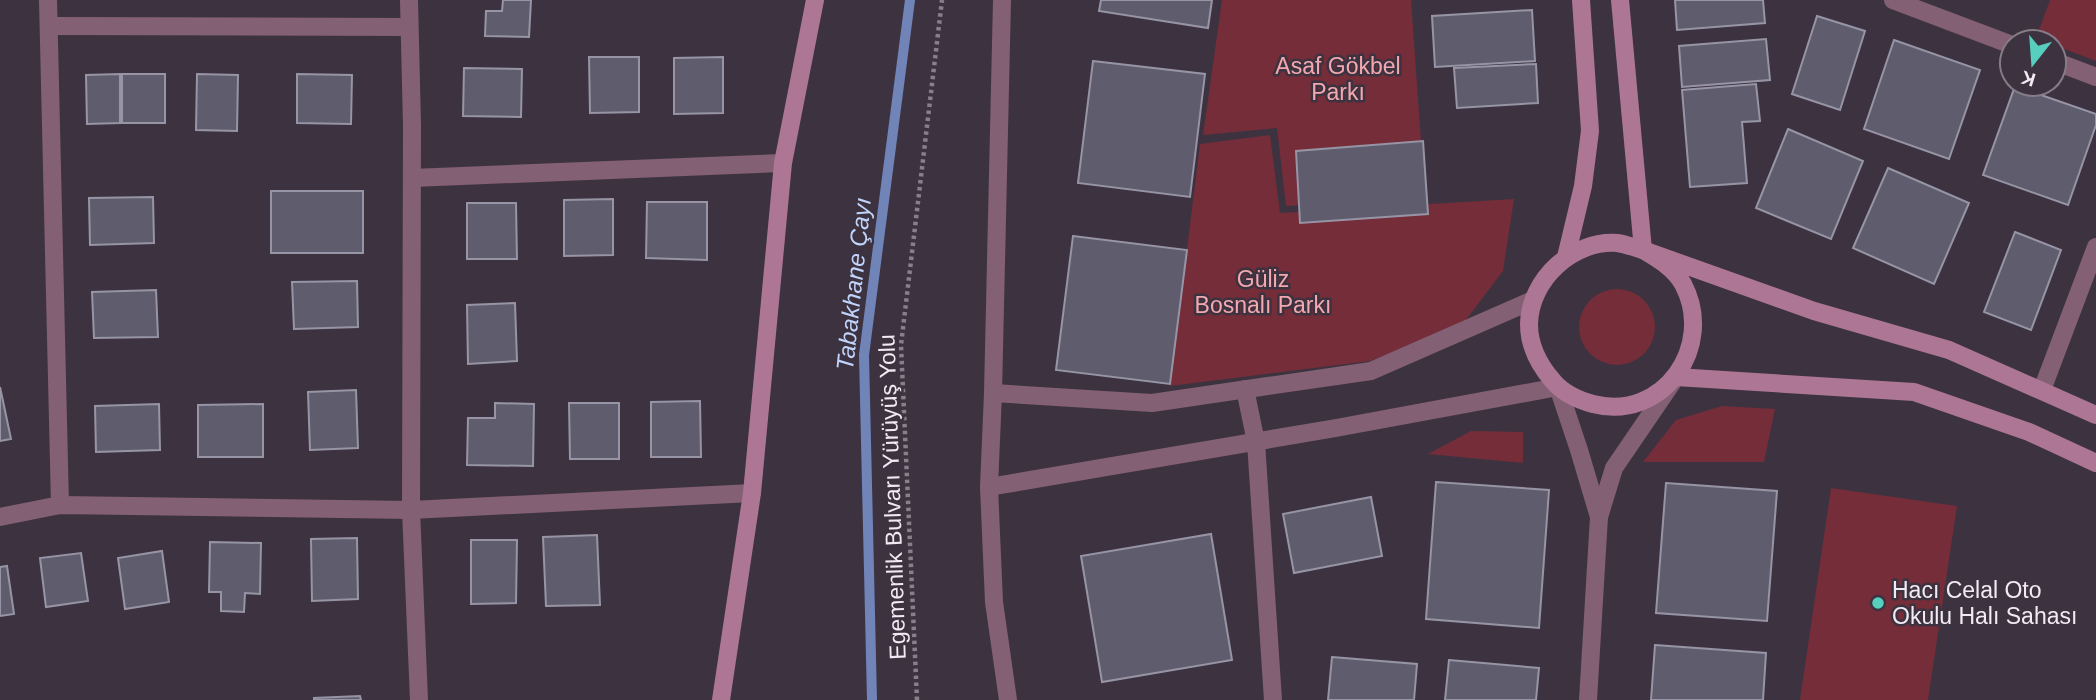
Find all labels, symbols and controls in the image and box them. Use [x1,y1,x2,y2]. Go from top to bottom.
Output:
north arrow [1998,28,2068,98]
park label: Asaf Gökbel Parkı [1275,53,1401,105]
text: K [2018,67,2038,91]
water label: Tabakhane Çayı [831,196,876,372]
park label: Güliz Bosnalı Parkı [1195,266,1331,318]
street label: Egemenlik Bulvarı Yürüyüş Yolu [873,334,911,660]
place label: Hacı Celal Oto Okulu Halı Sahası [1892,577,2077,629]
marker: Hacı Celal Oto Okulu Halı Sahası [1870,595,1886,611]

